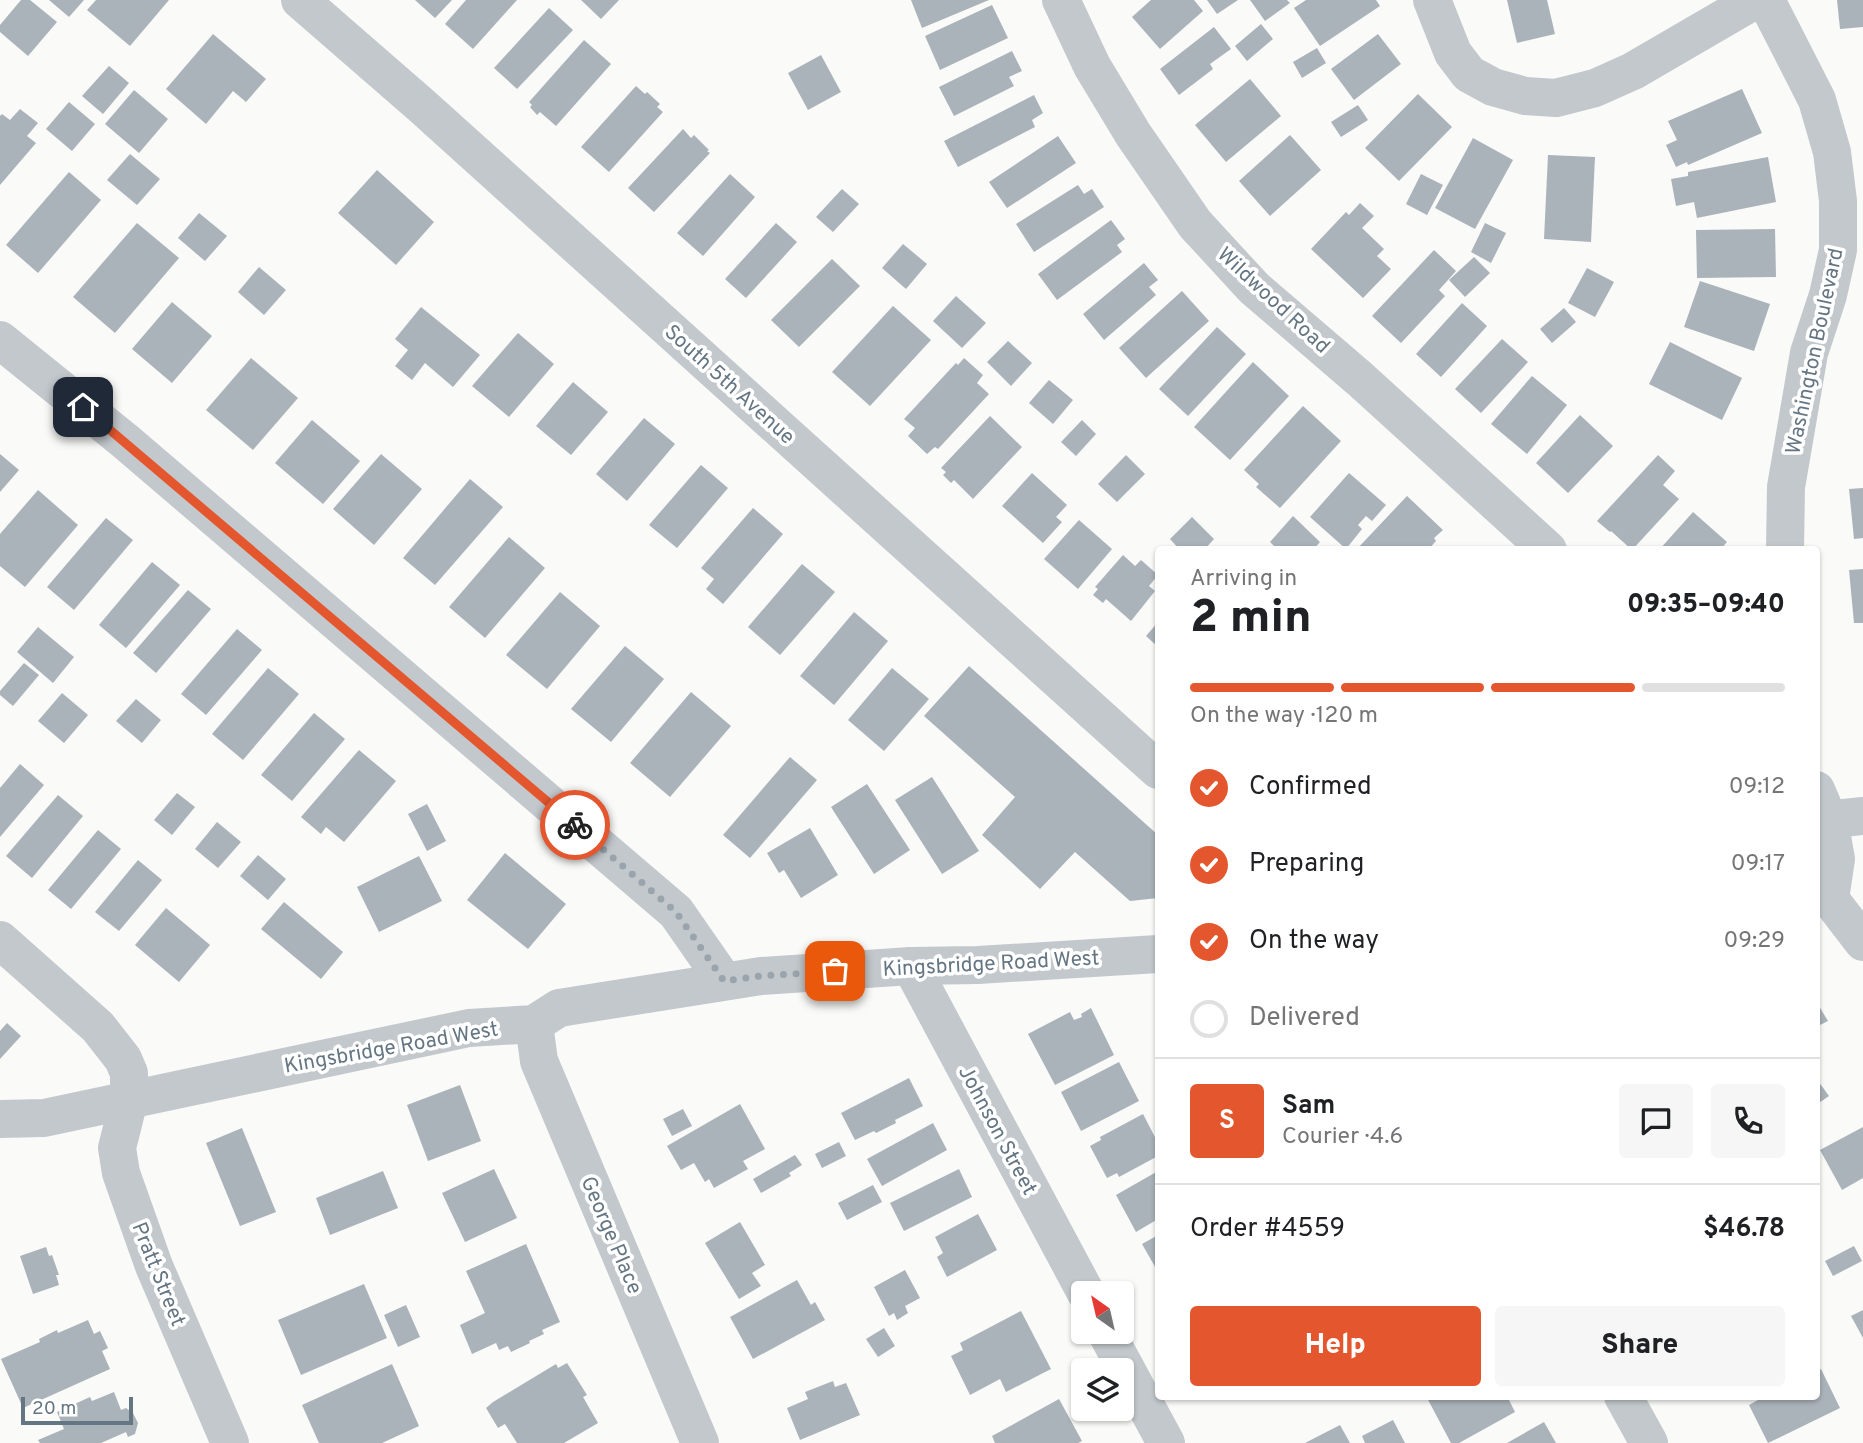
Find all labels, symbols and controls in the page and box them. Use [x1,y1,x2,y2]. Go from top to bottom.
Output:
street label: Wildwood Road [1211,242,1335,360]
street label: Washington Boulevard [1780,246,1851,457]
street label: South 5th Avenue [658,319,800,451]
pin [53,377,113,437]
icon: home [64,388,102,426]
text: Arriving in [1190,565,1297,594]
text: 09:35–09:40 [1627,589,1785,622]
text: 2 min [1190,590,1312,649]
text: On the way · 120 m [1190,702,1378,731]
icon: check [1190,769,1228,807]
text: Confirmed [1249,771,1372,804]
text: 09:12 [1729,773,1785,802]
courier [540,790,610,860]
icon: bike [556,806,594,844]
icon: check [1190,846,1228,884]
text: Preparing [1249,848,1364,881]
text: 09:17 [1731,850,1785,879]
icon: check [1190,923,1228,961]
text: On the way [1249,925,1379,958]
text: 09:29 [1724,927,1785,956]
pin [805,941,865,1001]
street label: Kingsbridge Road West [882,945,1100,984]
icon: bag [816,952,854,990]
text: Delivered [1249,1002,1360,1035]
street label: Kingsbridge Road West [282,1016,500,1081]
street label: Johnson Street [951,1061,1042,1200]
button: chat [1619,1084,1693,1158]
button: phone [1711,1084,1785,1158]
text: Sam [1282,1090,1335,1123]
text: S [1219,1105,1235,1138]
text: Courier · 4.6 [1282,1123,1403,1152]
street label: George Place [574,1173,648,1299]
text: Order #4559 [1190,1213,1345,1246]
text: $46.78 [1703,1213,1785,1246]
street label: Pratt Street [124,1218,191,1331]
north arrow [1071,1281,1134,1344]
map controls [1071,1281,1134,1421]
button: Help [1190,1306,1481,1386]
button: Share [1495,1306,1785,1386]
button: layers [1071,1358,1134,1421]
scale bar [21,1394,133,1426]
text: 20 m [32,1397,76,1421]

